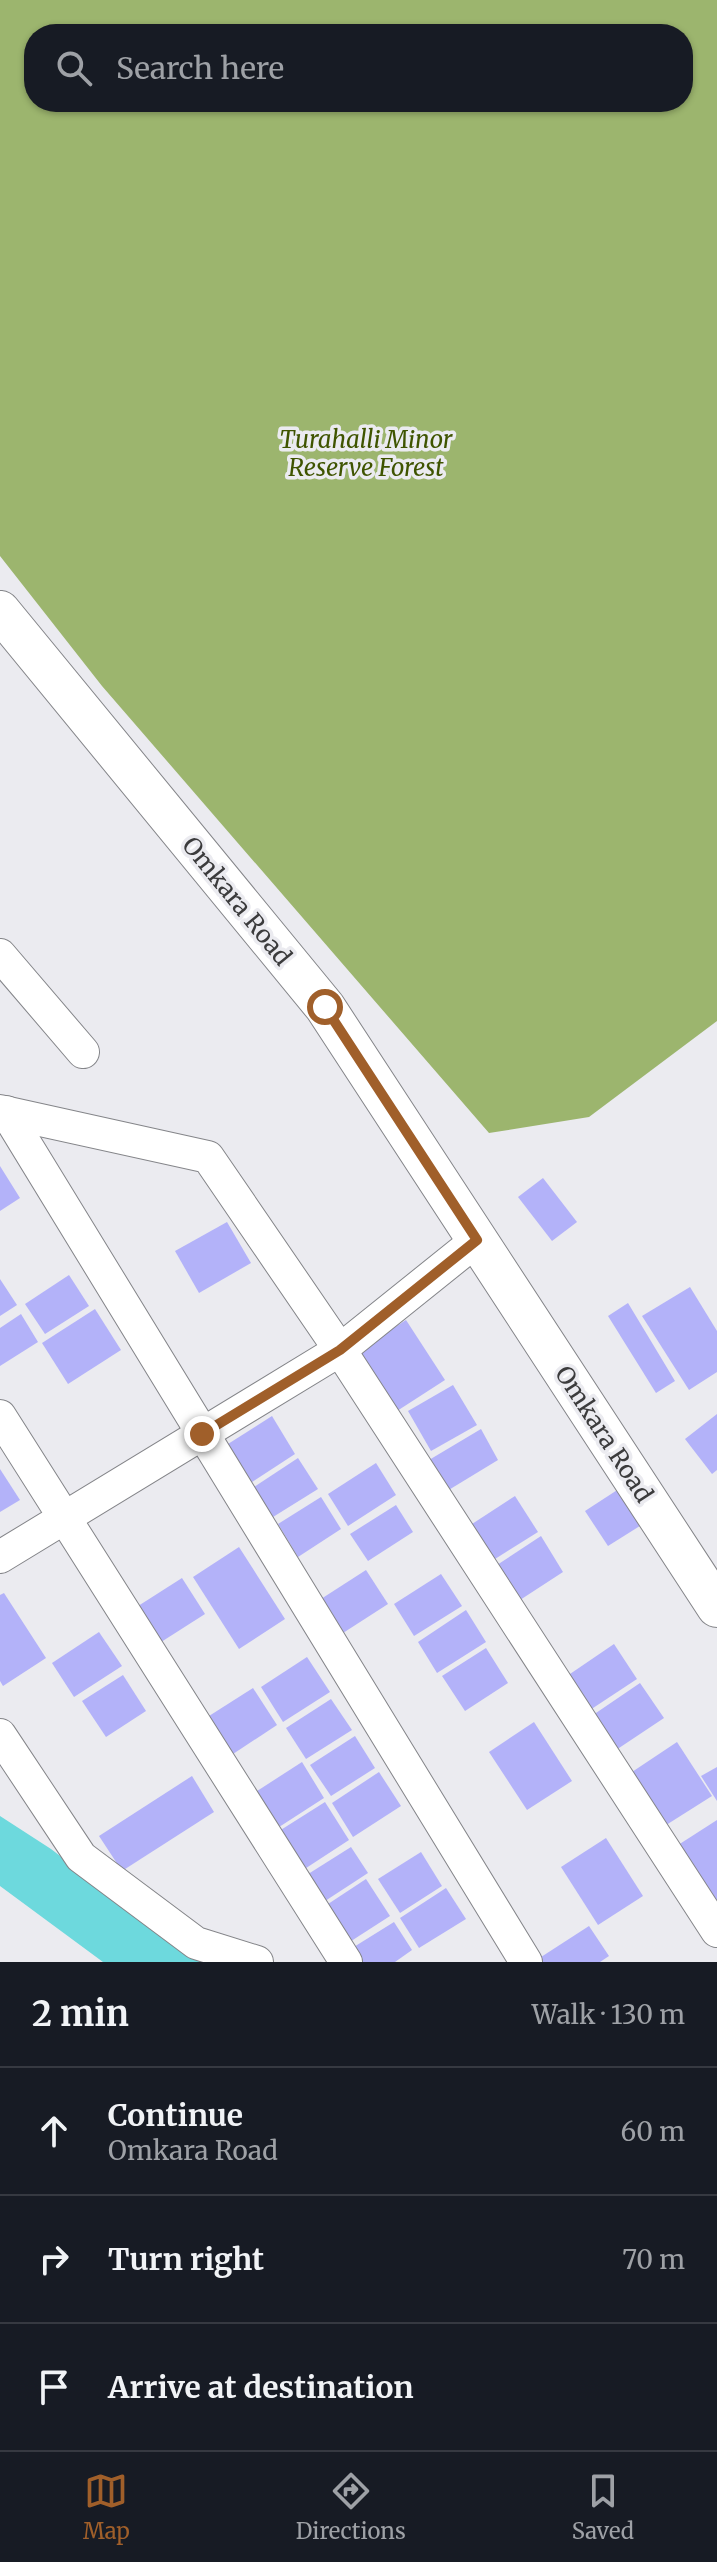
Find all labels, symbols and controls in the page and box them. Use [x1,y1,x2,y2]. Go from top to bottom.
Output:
search box [24,24,693,112]
icon: search [52,46,96,90]
text: Search here [116,49,284,87]
park label: Turahalli Minor Reserve Forest [280,424,454,483]
street label: Omkara Road [176,830,298,972]
route start [307,989,343,1025]
street label: Omkara Road [548,1360,660,1508]
route end [184,1416,220,1452]
text: 2 min [32,1993,129,2035]
text: Walk · 130 m [532,1998,685,2031]
text: Continue [108,2096,243,2134]
icon: ahead [32,2109,76,2153]
text: 60 m [621,2115,685,2148]
text: Omkara Road [108,2134,278,2167]
icon: right [32,2237,76,2281]
text: Turn right [108,2240,264,2278]
text: 70 m [622,2243,685,2276]
icon: arrive [32,2365,76,2409]
text: Arrive at destination [108,2368,414,2406]
tab: Map [83,2469,130,2545]
tab: Directions [296,2469,406,2545]
tab: Saved [572,2469,634,2545]

